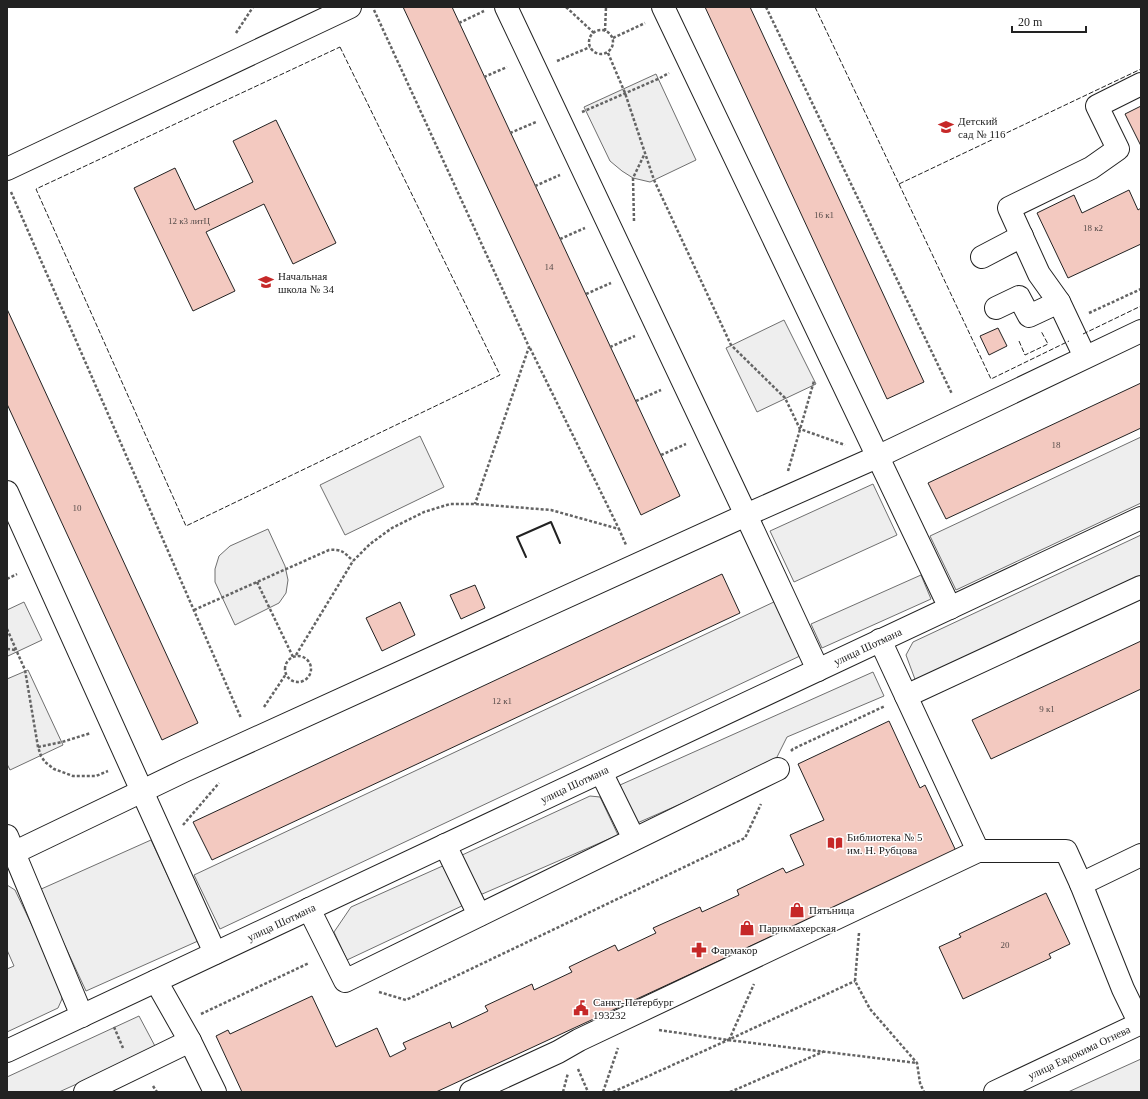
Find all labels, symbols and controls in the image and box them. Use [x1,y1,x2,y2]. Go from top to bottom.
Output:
scale bar [1012,8,1086,34]
text: 20 m [1018,15,1043,29]
place label: Детский сад № 116 [958,115,1006,140]
school or university icon: Детский сад № 116 [937,118,955,136]
house number: 16 к1 [814,210,834,220]
house number: 12 к3 литЦ [168,216,211,226]
house number: 18 к2 [1083,223,1103,233]
house number: 14 [545,262,554,272]
place label: Начальная школа № 34 [278,270,334,295]
school or university icon: Начальная школа № 34 [257,273,275,291]
house number: 18 [1052,440,1061,450]
house number: 10 [73,503,82,513]
street label: улица Шотмана [832,625,904,668]
house number: 12 к1 [492,696,512,706]
house number: 9 к1 [1039,704,1055,714]
street label: улица Шотмана [539,763,610,805]
place label: Библиотека № 5 им. Н. Рубцова [847,831,923,856]
library icon: Библиотека № 5 им. Н. Рубцова [826,834,844,852]
street label: улица Шотмана [245,901,317,943]
shop icon: Пятьница [788,901,806,919]
place label: Пятьница [809,904,854,916]
shop icon: Парикмахерская [738,919,756,937]
place label: Парикмахерская [759,922,836,934]
house number: 20 [1001,940,1010,950]
pharmacy icon: Фармакор [690,941,708,959]
place label: Фармакор [711,944,758,956]
place label: Санкт-Петербург 193232 [593,996,674,1021]
public building icon: Санкт-Петербург 193232 [572,999,590,1017]
street label: улица Евдокима Огнева [1026,1023,1132,1082]

